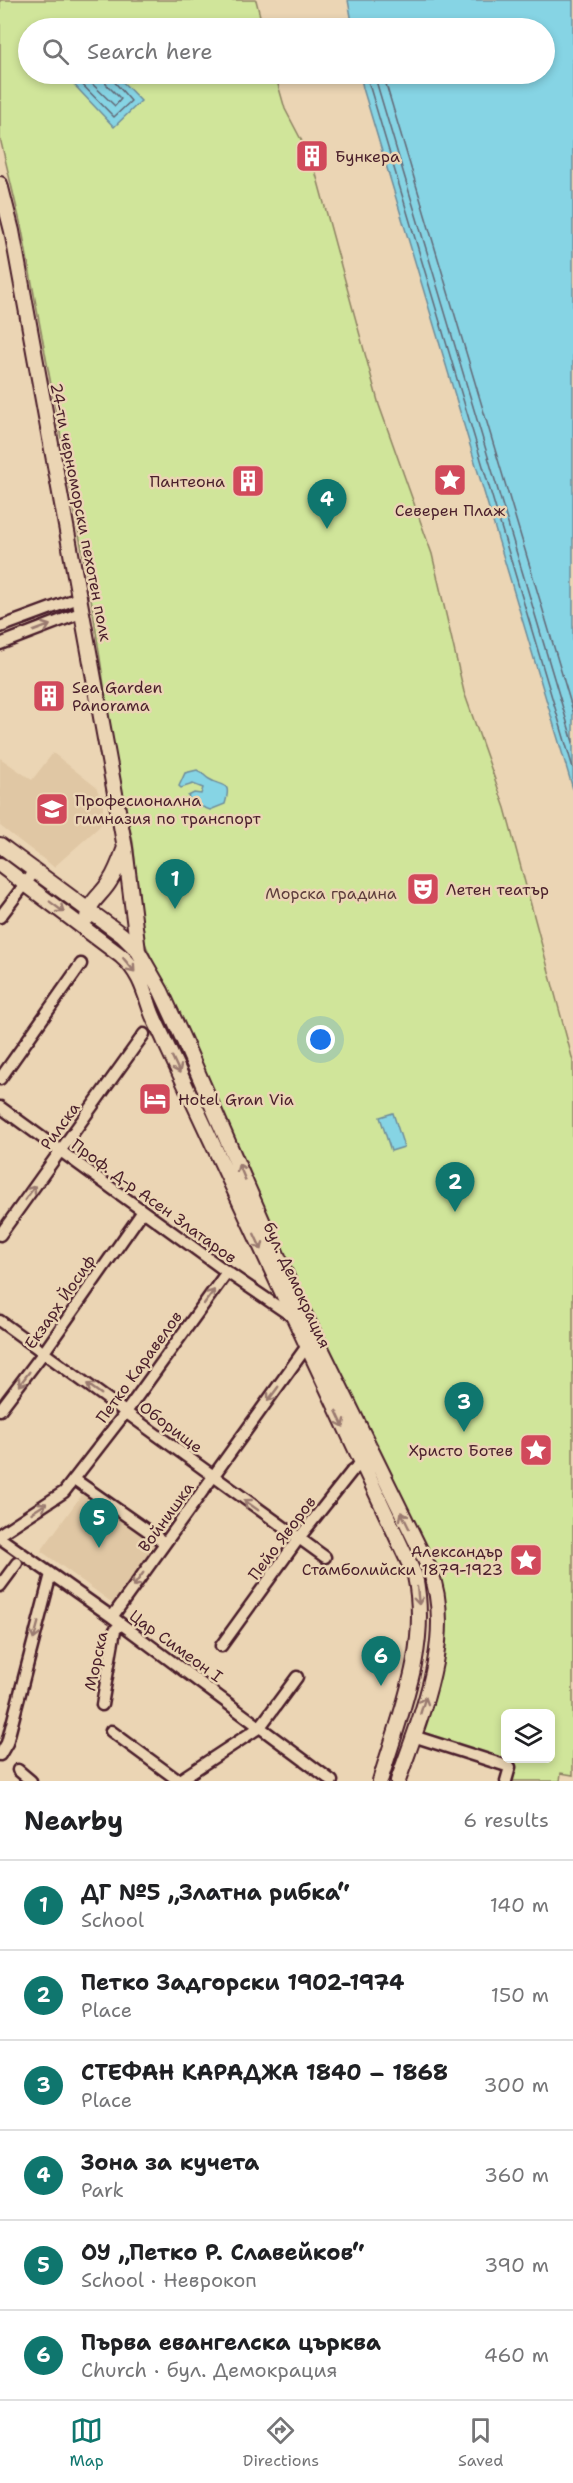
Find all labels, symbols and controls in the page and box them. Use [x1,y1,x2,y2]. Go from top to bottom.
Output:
search box [18,18,555,84]
icon: search [39,35,72,68]
text: Search here [87,37,213,66]
building icon: Бункера [294,138,330,174]
place label: Бункера [335,146,400,167]
street label: 24-ти черноморски пехотен полк [46,381,116,643]
place icon: Северен Плаж [432,462,468,498]
building icon: Пантеона [230,463,266,499]
place label: Пантеона [150,471,225,492]
pin: 4 [308,480,346,529]
place label: Северен Плаж [395,500,505,521]
one-way arrow [32,622,51,633]
place label: Sea Garden Panorama [72,677,163,716]
building icon: Sea Garden Panorama [31,678,67,714]
place label: Професионална гимназия по транспорт [75,790,261,829]
school or university icon: Професионална гимназия по транспорт [34,791,70,827]
pin: 1 [156,860,195,909]
theatre icon: Летен театър [405,871,441,907]
place label: Летен театър [446,879,549,900]
park label: Морска градина [265,883,397,904]
one-way arrow [48,901,64,914]
one-way arrow [122,957,136,972]
your location [306,1025,335,1054]
one-way arrow [170,1055,182,1073]
hotel icon: Hotel Gran Via [137,1081,173,1117]
place label: Hotel Gran Via [178,1089,294,1110]
street label: Рилска [36,1098,84,1154]
street label: Проф. Д-р Асен Златаров [67,1134,241,1268]
pin: 2 [436,1162,474,1212]
one-way arrow [236,1164,247,1182]
one-way arrow [24,1186,36,1202]
street label: бул. Демокрация [259,1219,335,1351]
one-way arrow [253,1232,265,1250]
street label: Екзарх Йосиф [20,1251,100,1353]
one-way arrow [203,1289,215,1305]
street label: Петко Каравелов [91,1307,187,1427]
one-way arrow [17,1370,30,1386]
pin: 3 [444,1382,484,1432]
one-way arrow [87,1383,103,1395]
one-way arrow [267,1385,279,1401]
street label: Оборище [135,1396,207,1458]
one-way arrow [335,1409,347,1427]
place icon: Христо Ботев [518,1432,554,1468]
place label: Христо Ботев [409,1440,513,1461]
street label: Войнишка [134,1478,198,1556]
street label: Пейо Яворов [244,1492,320,1584]
pin: 5 [80,1498,118,1548]
one-way arrow [243,1498,259,1511]
one-way arrow [30,1502,47,1514]
one-way arrow [399,1511,411,1529]
place label: Александър Стамболийски 1879-1923 [302,1541,503,1580]
place icon: Александър Стамболийски 1879-1923 [508,1542,544,1578]
one-way arrow [132,1572,145,1588]
one-way arrow [413,1586,424,1606]
street label: Цар Симеон I [125,1605,227,1687]
one-way arrow [30,1621,41,1640]
street label: Морска [79,1629,113,1693]
pin: 6 [362,1636,400,1686]
one-way arrow [418,1696,429,1715]
map controls [501,1709,555,1763]
button: layers [501,1709,555,1763]
text: Nearby [24,1803,123,1838]
text: 6 results [463,1807,549,1833]
text: ДГ №5 „Златна рибка“ [81,1878,349,1907]
text: 1 [39,1892,48,1918]
text: 140 m [490,1892,549,1918]
text: School [81,1907,144,1933]
text: Петко Задгорски 1902-1974 [81,1968,404,1997]
text: 2 [37,1982,51,2008]
text: 150 m [491,1982,549,2008]
text: Place [81,1997,132,2023]
text: СТЕФАН КАРАДЖА 1840 – 1868 [81,2058,448,2087]
text: 3 [37,2072,51,2098]
text: 300 m [483,2072,549,2098]
text: Place [81,2087,132,2113]
text: Зона за кучета [81,2148,259,2177]
text: 4 [37,2162,51,2188]
text: 360 m [484,2162,549,2188]
text: Park [81,2177,124,2203]
text: ОУ „Петко Р. Славейков“ [81,2238,364,2267]
text: 5 [37,2252,50,2278]
text: 390 m [484,2252,549,2278]
text: School · Неврокоп [81,2267,257,2293]
text: Първа евангелска църква [81,2328,381,2357]
text: 6 [37,2342,51,2368]
text: 460 m [484,2342,549,2368]
text: Church · бул. Демокрация [81,2357,338,2383]
tab: Map [70,2414,104,2471]
tab: Directions [243,2414,319,2471]
tab: Saved [458,2414,504,2471]

